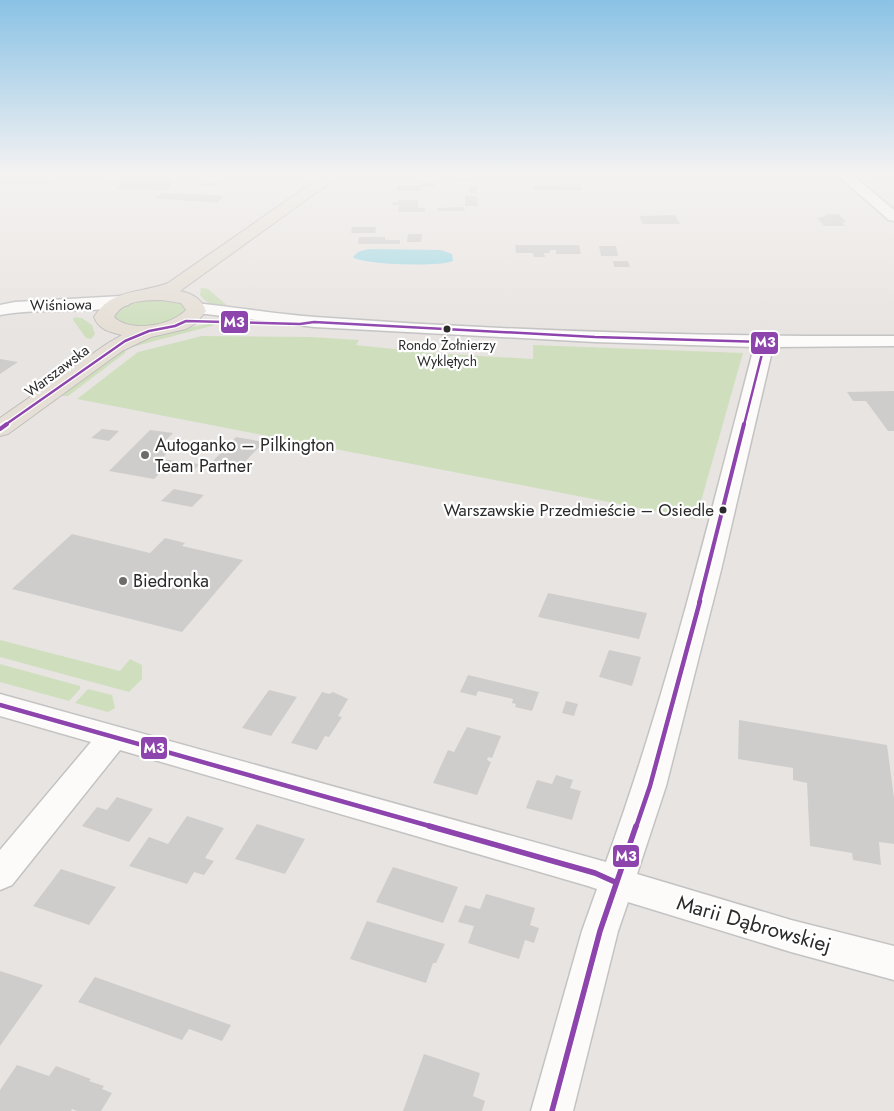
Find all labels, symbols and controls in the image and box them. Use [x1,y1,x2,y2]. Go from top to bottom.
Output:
street label: Wiśniowa [30,293,92,317]
line badge: M3 [220,310,249,334]
text: M3 [223,312,245,332]
marker: Rondo Żołnierzy Wyklętych [442,324,452,334]
line badge: M3 [750,331,779,355]
text: M3 [754,332,776,352]
place label: Rondo Żołnierzy Wyklętych [398,335,497,371]
street label: Warszawska [20,339,94,403]
place label: Autoganko – Pilkington Team Partner [155,432,335,479]
marker: Autoganko – Pilkington Team Partner [139,449,151,461]
place label: Warszawskie Przedmieście – Osiedle [443,498,714,522]
marker: Warszawskie Przedmieście – Osiedle [718,505,728,515]
place label: Biedronka [133,568,209,594]
marker: Biedronka [117,575,129,587]
line badge: M3 [140,736,168,760]
text: M3 [143,738,165,758]
line badge: M3 [612,844,640,868]
text: M3 [615,846,637,866]
street label: Marii Dąbrowskiej [673,888,835,960]

